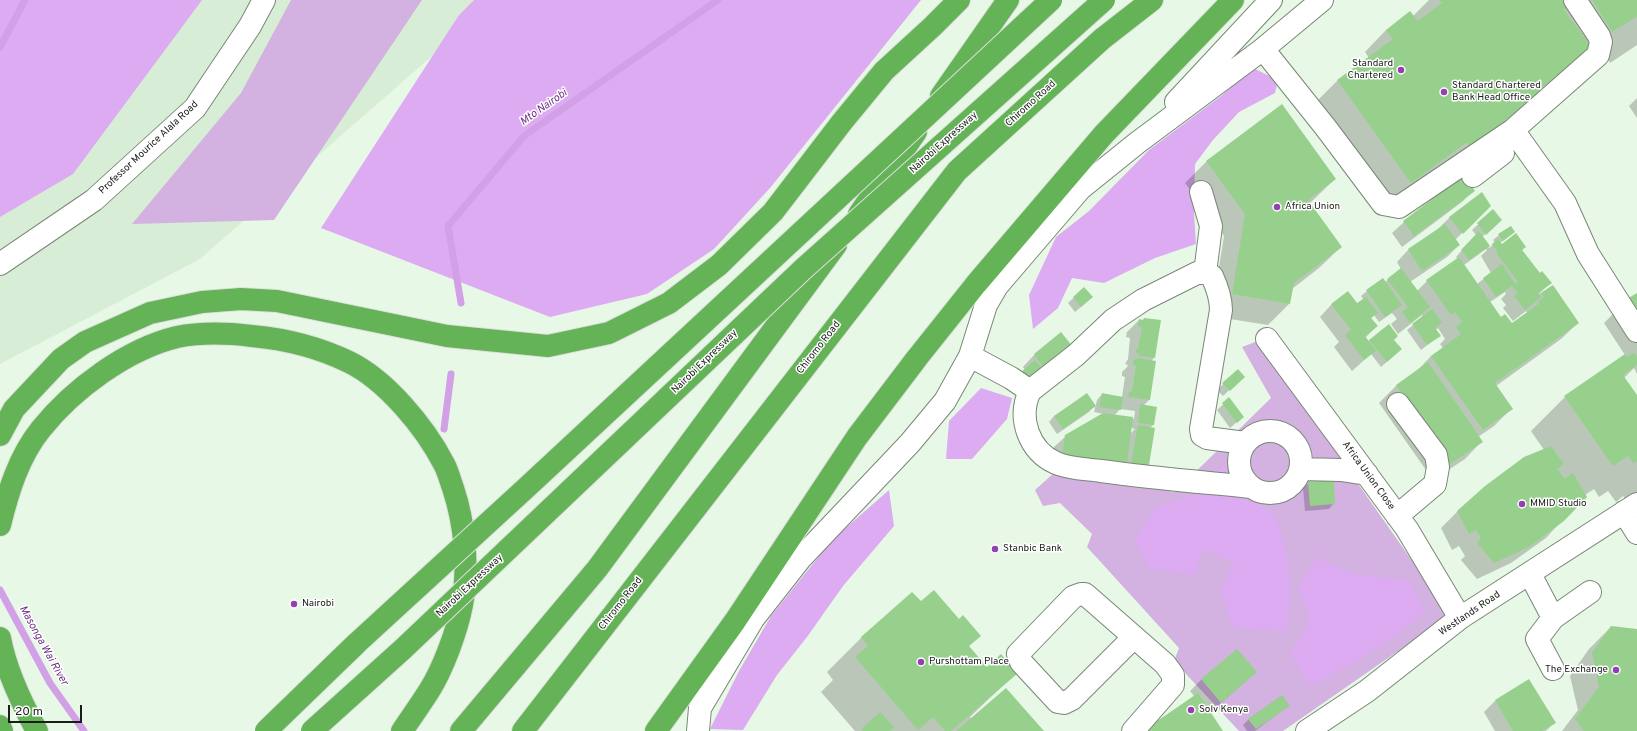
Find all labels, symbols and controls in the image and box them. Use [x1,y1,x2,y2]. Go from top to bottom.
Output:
place label: Standard Chartered [1347,58,1393,82]
marker: Standard Chartered [1396,65,1406,75]
street label: Chiromo Road [1003,78,1059,130]
place label: Standard Chartered Bank Head Office [1452,80,1541,104]
water label: Mto Nairobi [518,87,570,129]
marker: Standard Chartered Bank Head Office [1439,87,1449,97]
street label: Professor Mourice Alala Road [97,99,201,197]
street label: Nairobi Expressway [908,109,980,177]
place label: Africa Union [1285,201,1340,213]
marker: Africa Union [1272,202,1282,212]
street label: Chiromo Road [795,319,843,377]
street label: Nairobi Expressway [670,327,740,397]
street label: Africa Union Close [1339,439,1397,513]
place label: MMID Studio [1530,498,1587,510]
marker: MMID Studio [1517,499,1527,509]
place label: Stanbic Bank [1003,543,1062,555]
marker: Stanbic Bank [990,544,1000,554]
street label: Nairobi Expressway [434,552,506,620]
street label: Chiromo Road [597,575,645,633]
street label: Westlands Road [1437,589,1503,639]
place label: Nairobi [302,598,334,610]
marker: Nairobi [289,599,299,609]
water label: Masonga Wai River [16,604,70,688]
place label: Purshottam Place [929,656,1009,668]
marker: Purshottam Place [916,657,926,667]
place label: The Exchange [1545,664,1608,676]
marker: The Exchange [1611,665,1621,675]
scale bar [10,697,84,723]
text: 20 m [15,704,43,720]
place label: Solv Kenya [1199,704,1248,716]
marker: Solv Kenya [1186,705,1196,715]

